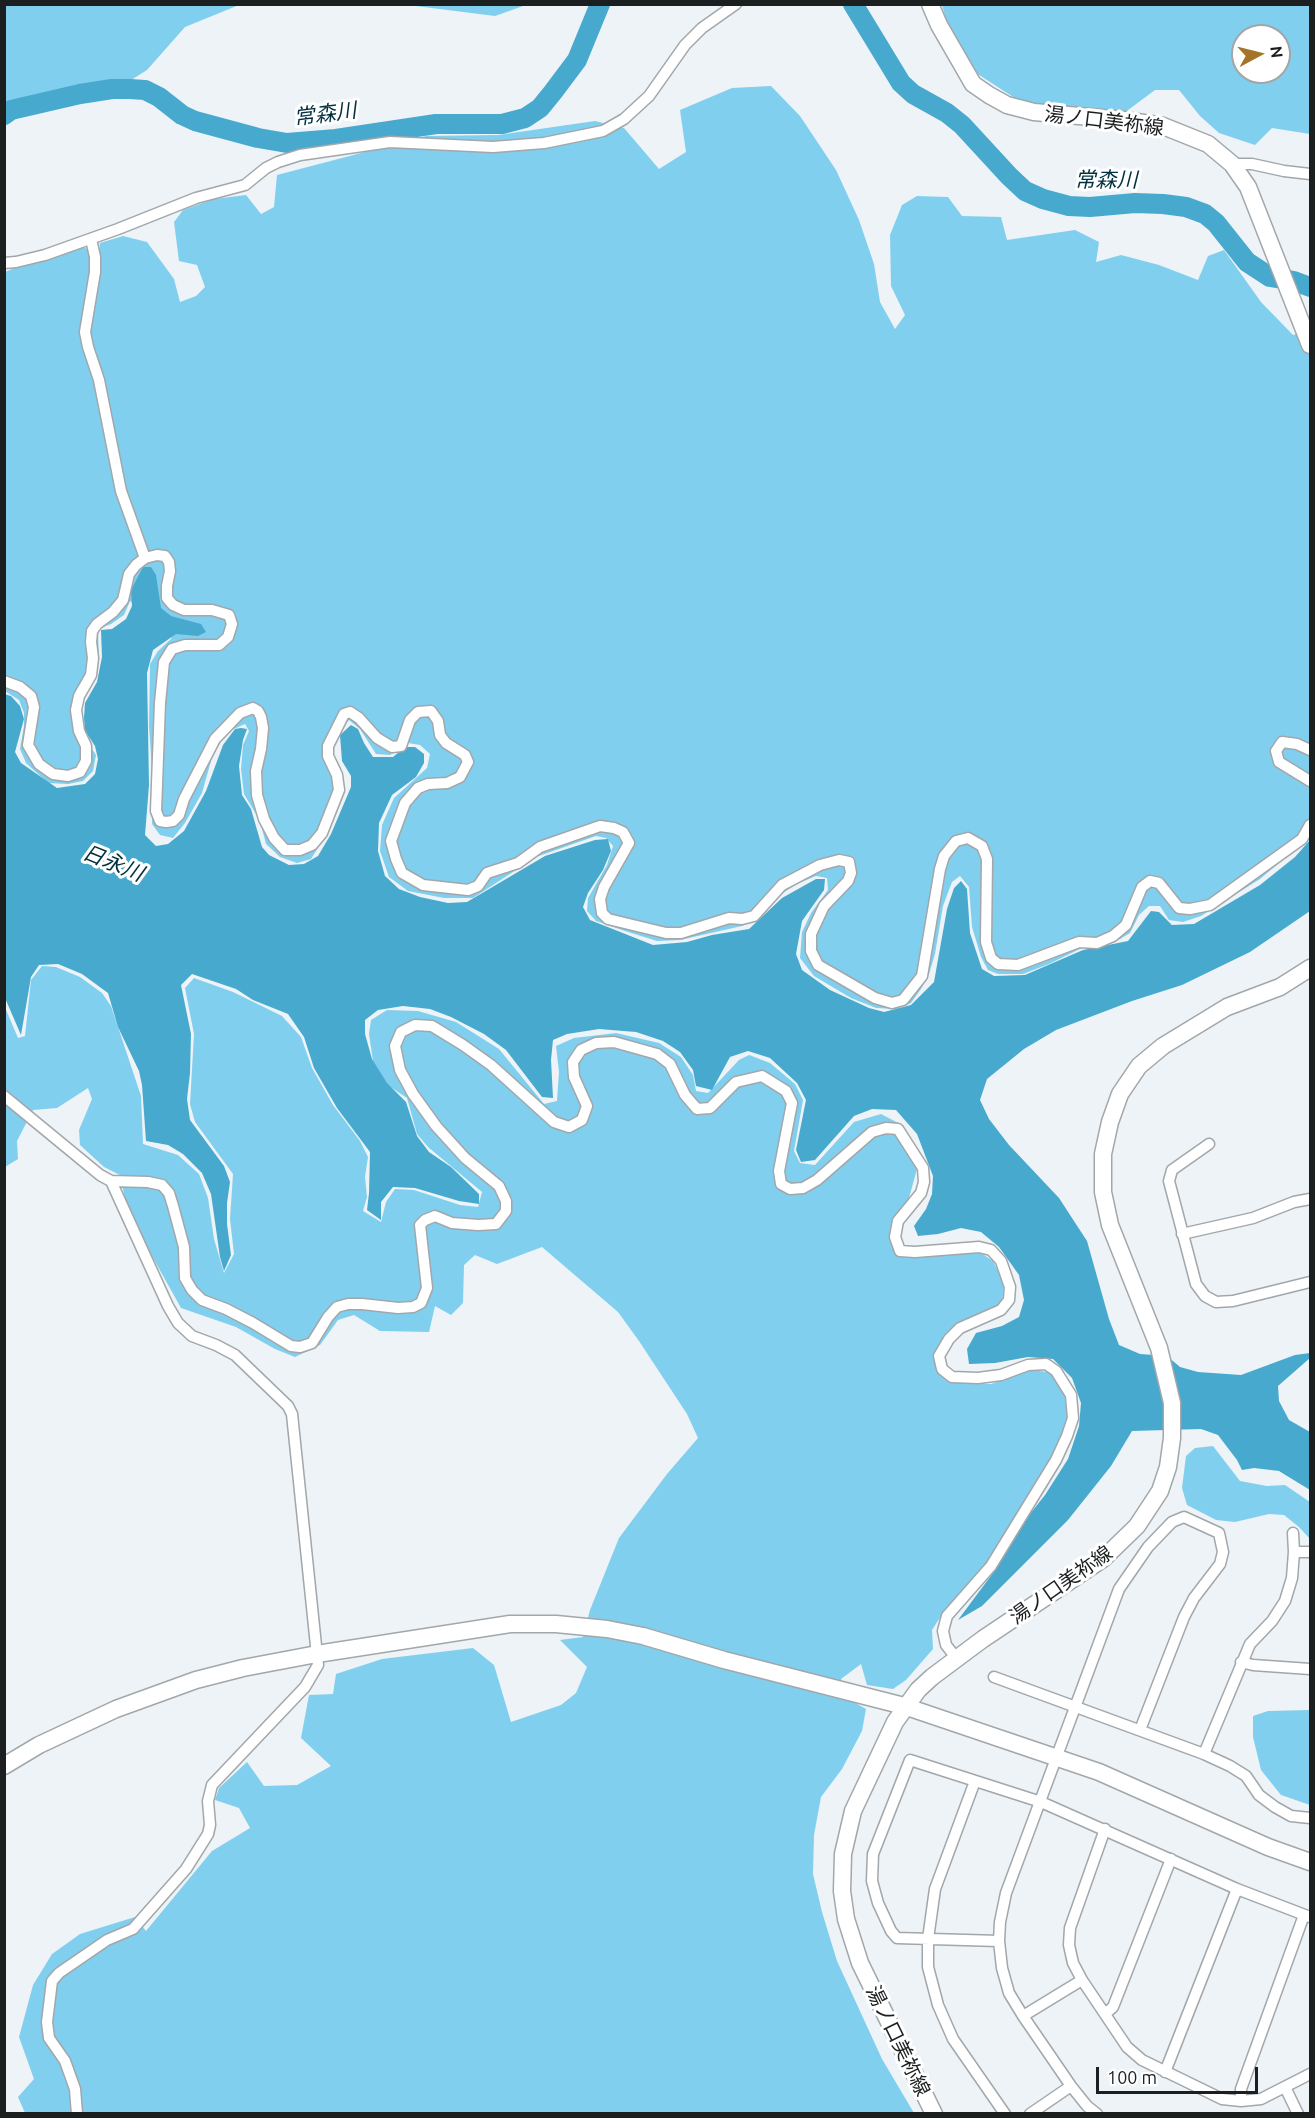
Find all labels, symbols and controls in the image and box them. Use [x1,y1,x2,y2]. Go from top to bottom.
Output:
north arrow [1231,24,1291,84]
text: N [1267,45,1287,59]
water label: 常森川 [292,98,358,130]
street label: 湯ノ口美祢線 [1043,102,1165,140]
water label: 常森川 [1075,167,1137,193]
water label: 日永川 [79,840,147,886]
street label: 湯ノ口美祢線 [1005,1541,1117,1629]
street label: 湯ノ口美祢線 [861,1982,935,2100]
scale bar [1099,2055,1261,2093]
text: 100 m [1107,2067,1157,2087]

